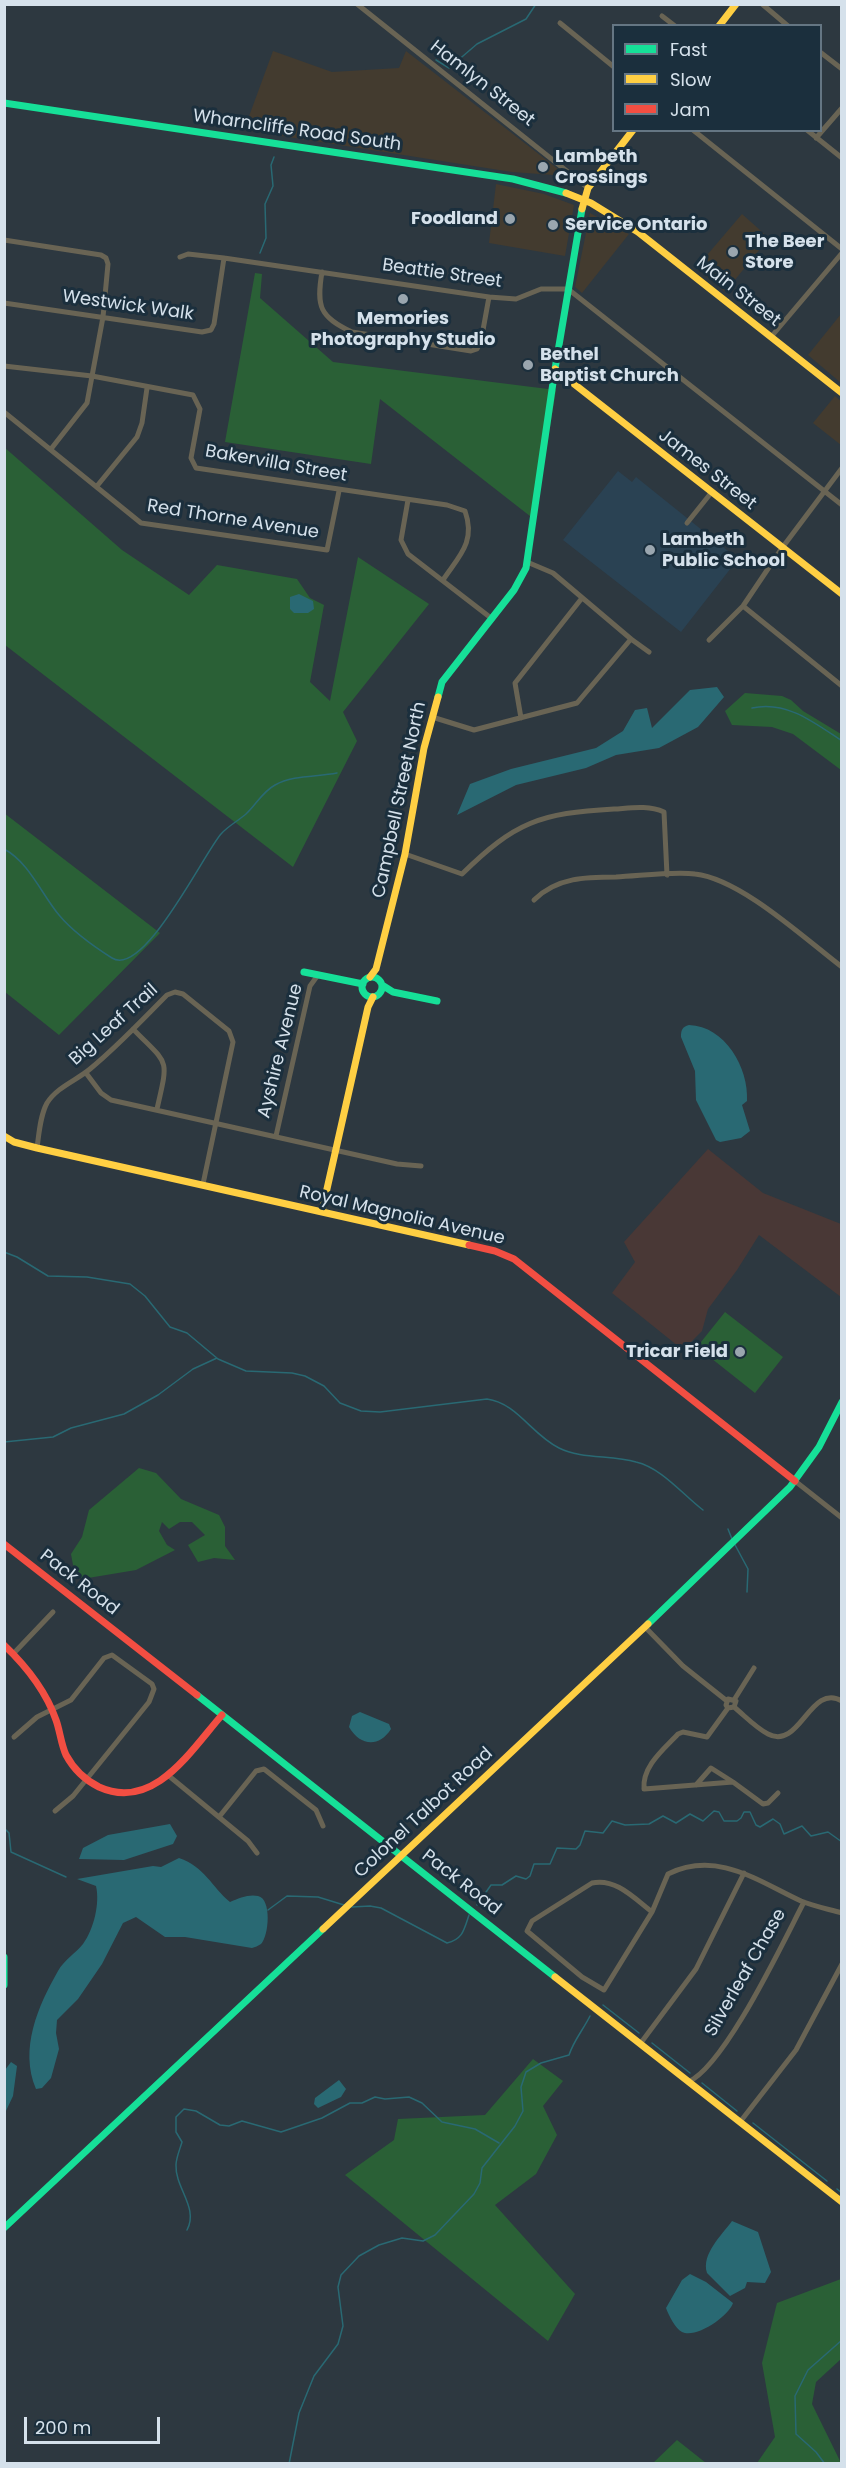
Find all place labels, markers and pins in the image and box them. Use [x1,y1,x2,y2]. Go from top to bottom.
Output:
place label: Lambeth Crossings [555,146,648,188]
marker: Lambeth Crossings [536,160,550,174]
place label: Foodland [411,208,498,230]
marker: Foodland [503,212,517,226]
place label: Service Ontario [565,214,708,236]
marker: Service Ontario [546,218,560,232]
place label: The Beer Store [745,231,824,274]
marker: The Beer Store [726,245,740,259]
marker: Memories Photography Studio [396,292,410,306]
place label: Memories Photography Studio [311,308,495,350]
place label: Bethel Baptist Church [540,344,679,386]
marker: Bethel Baptist Church [521,358,535,372]
place label: Lambeth Public School [662,529,785,572]
marker: Lambeth Public School [643,543,657,557]
place label: Tricar Field [626,1341,728,1363]
marker: Tricar Field [733,1345,747,1359]

